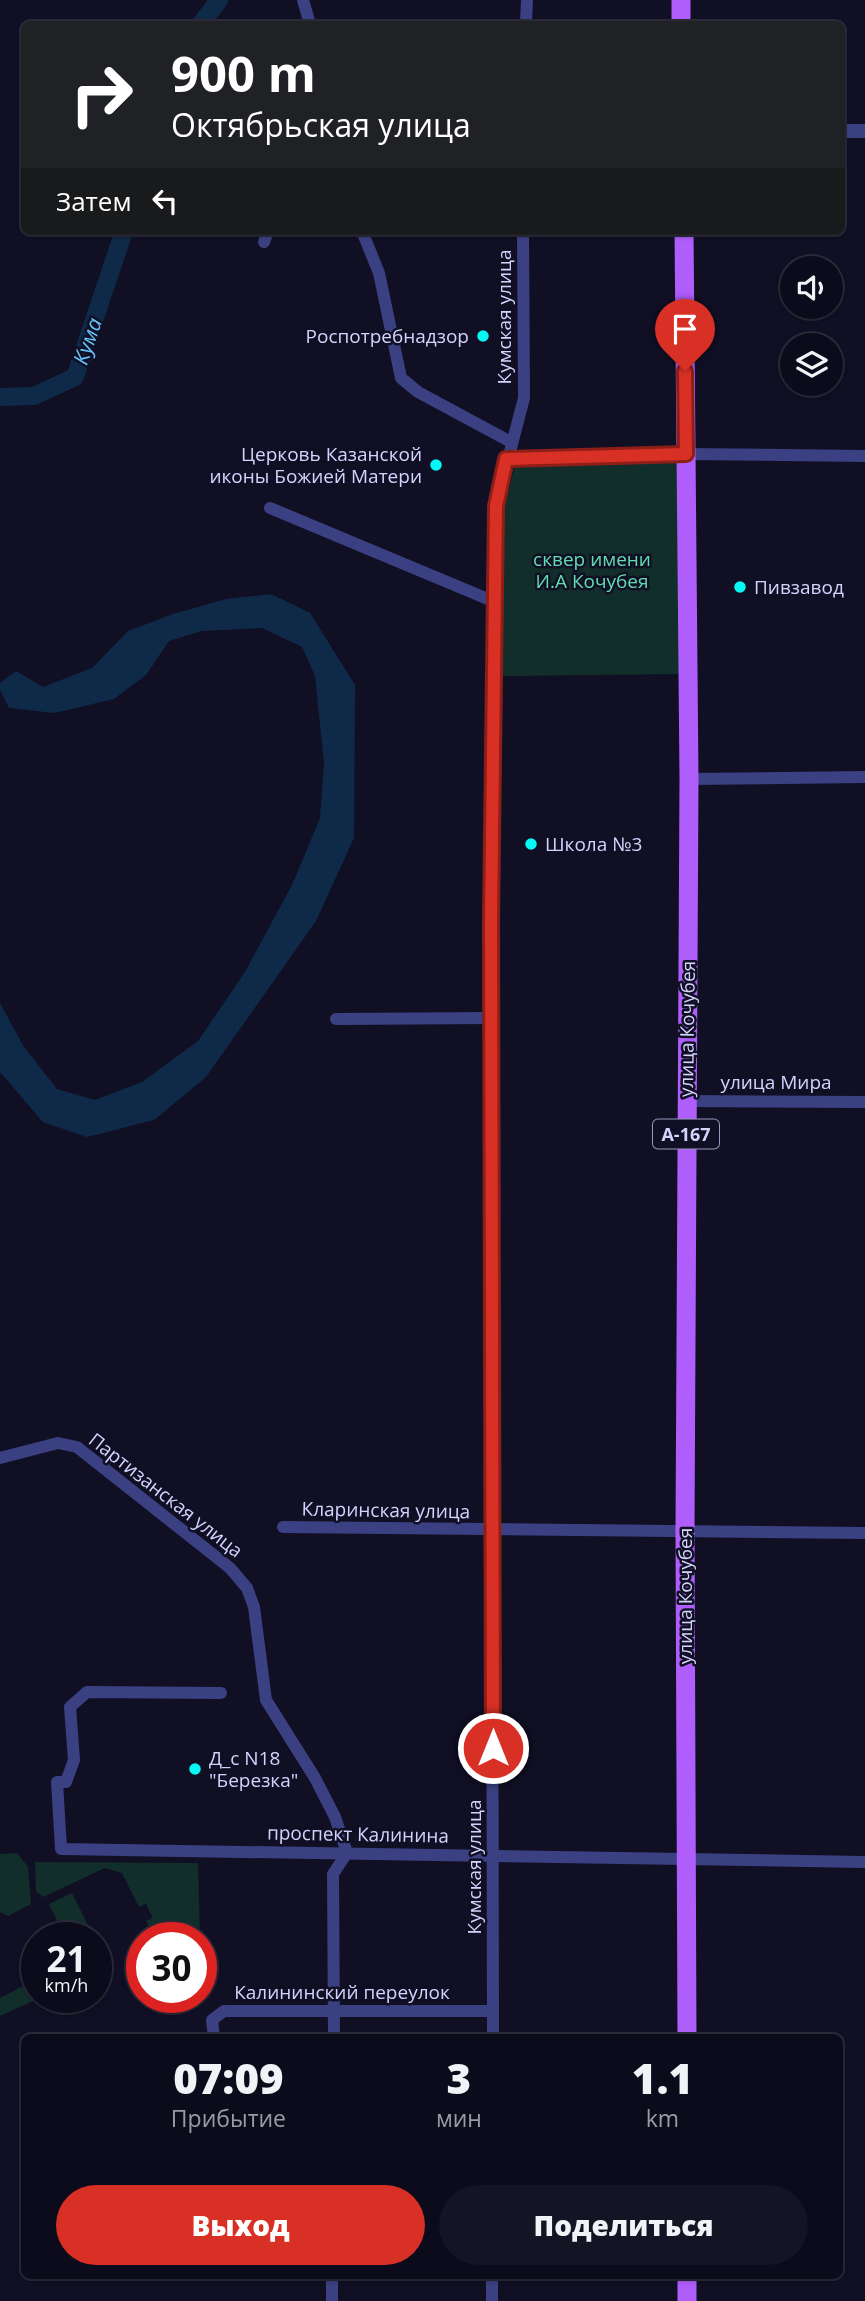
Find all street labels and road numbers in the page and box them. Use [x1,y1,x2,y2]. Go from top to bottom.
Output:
street label: Кумская улица [491,250,517,384]
street label: улица Кочубея [673,961,701,1097]
street label: улица Мира [720,1069,832,1095]
road number: А-167 [653,1120,719,1148]
street label: Партизанская улица [84,1427,248,1563]
street label: Кларинская улица [301,1496,471,1524]
street label: улица Кочубея [672,1528,698,1664]
street label: Кумская улица [461,1800,487,1934]
street label: проспект Калинина [267,1819,449,1849]
street label: Калининский переулок [234,1979,450,2005]

